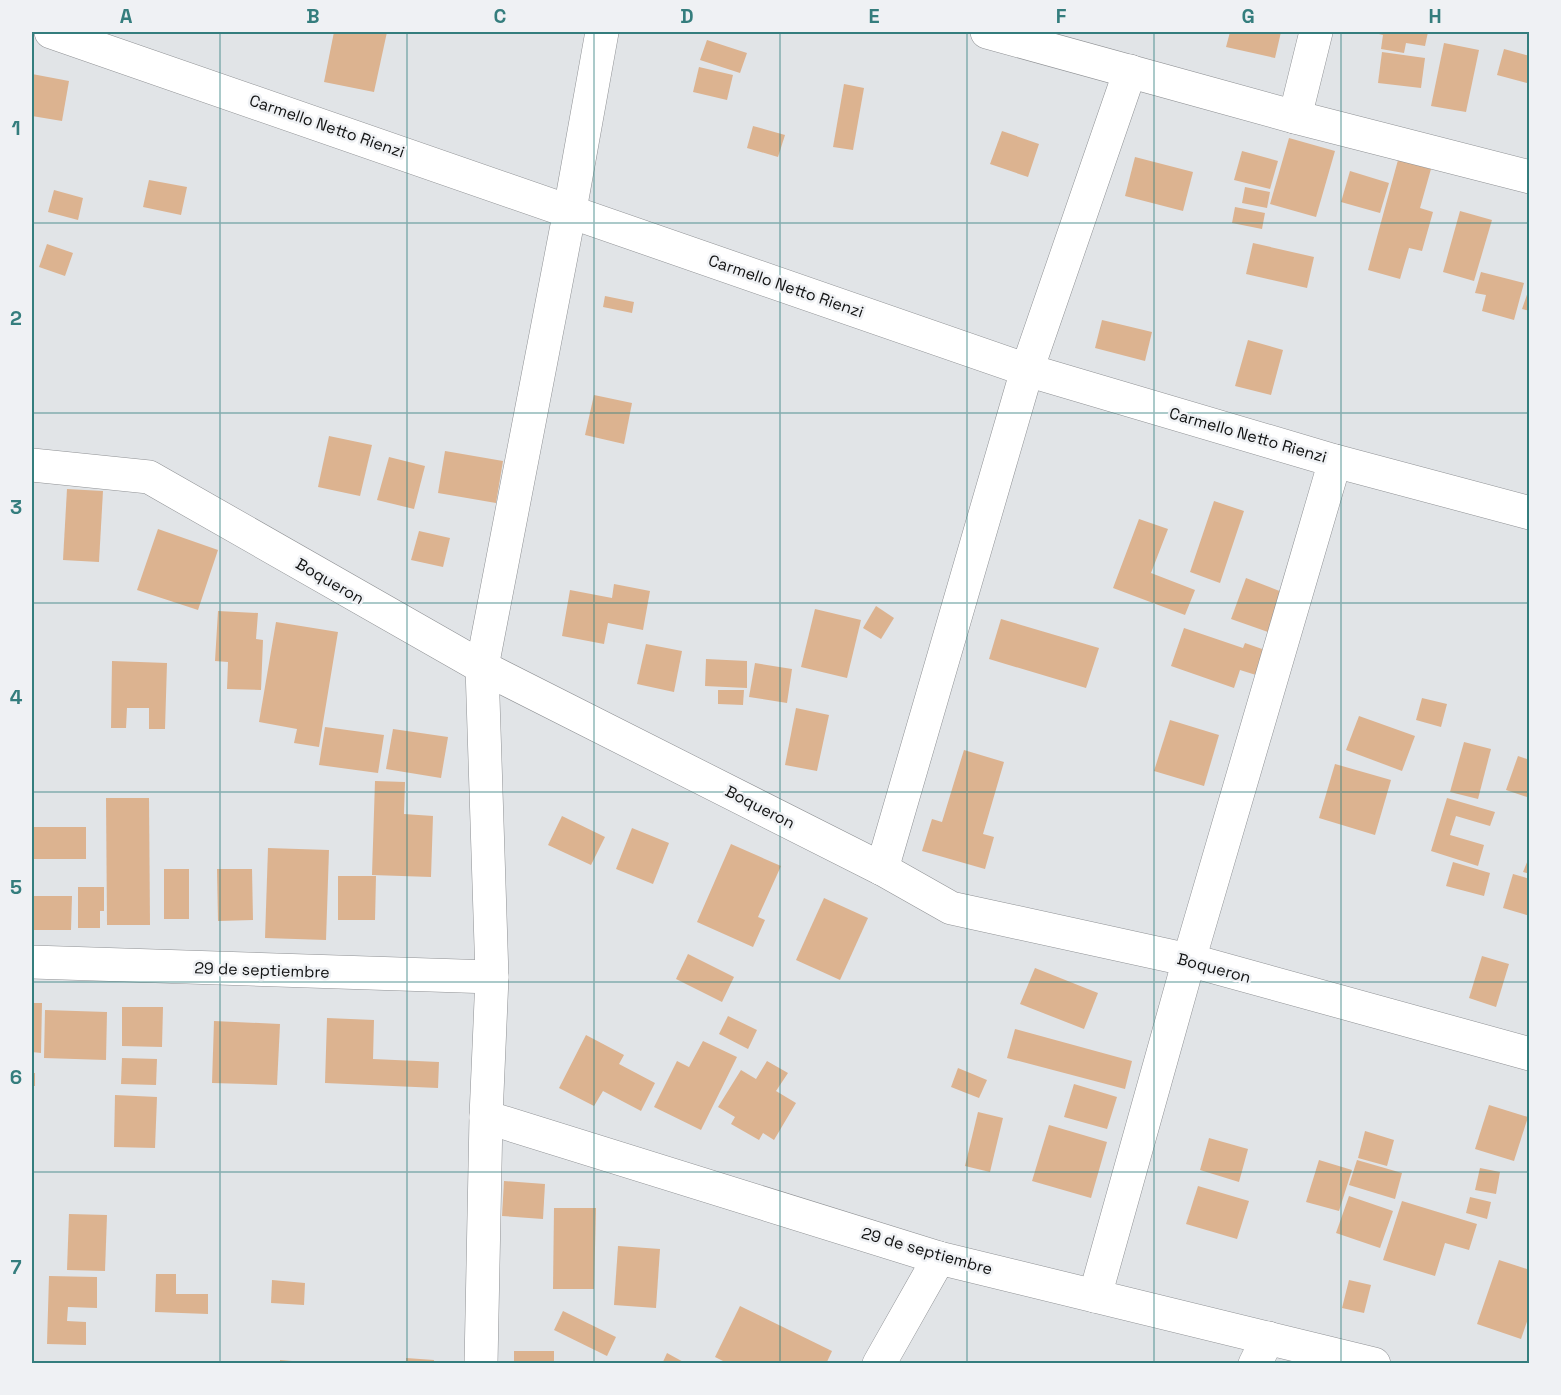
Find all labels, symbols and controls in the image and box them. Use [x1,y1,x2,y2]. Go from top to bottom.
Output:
text: A [120,3,133,29]
text: B [306,3,320,29]
text: C [494,3,507,29]
text: D [680,3,694,29]
text: E [868,3,880,29]
text: F [1056,3,1067,29]
text: G [1241,3,1255,29]
text: H [1428,3,1442,29]
street label: Carmello Netto Rienzi [247,90,407,162]
text: 1 [11,115,21,141]
street label: Carmello Netto Rienzi [706,250,866,322]
text: 2 [10,305,22,331]
street label: Carmello Netto Rienzi [1167,402,1329,468]
text: 3 [10,494,22,520]
street label: Boqueron [292,553,368,609]
text: 4 [10,684,23,710]
street label: Boqueron [722,781,798,833]
text: 5 [10,874,22,900]
street label: Boqueron [1175,948,1253,988]
street label: 29 de septiembre [194,957,330,983]
text: 6 [10,1064,22,1090]
street label: 29 de septiembre [859,1222,995,1280]
text: 7 [10,1254,22,1280]

